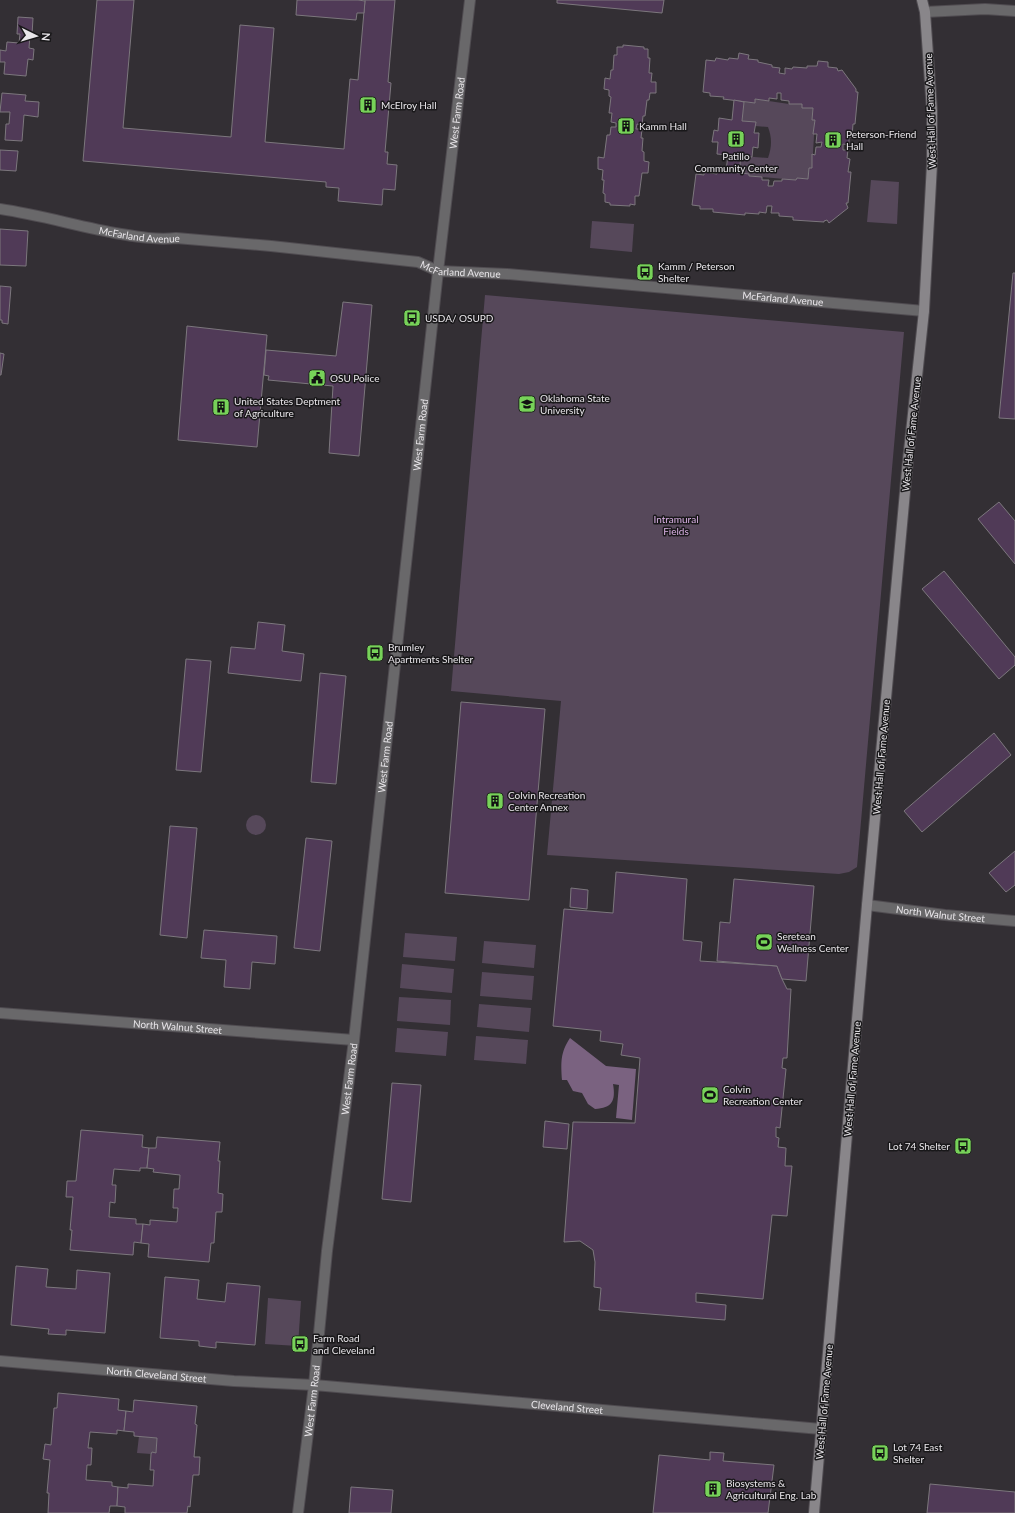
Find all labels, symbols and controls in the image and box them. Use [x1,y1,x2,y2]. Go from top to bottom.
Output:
north arrow [16,16,56,56]
text: N [40,32,53,42]
street label: West Hall of Fame Avenue [922,53,938,169]
street label: West Farm Road [446,76,467,150]
building icon: McElroy Hall [358,95,378,115]
place label: McElroy Hall [381,99,437,111]
building icon: Kamm Hall [616,116,636,136]
place label: Kamm Hall [639,120,687,132]
place label: Peterson-Friend Hall [846,128,916,152]
building icon: Patillo Community Center [726,129,746,149]
building icon: Peterson-Friend Hall [823,130,843,150]
place label: Patillo Community Center [694,150,778,174]
street label: McFarland Avenue [98,224,180,245]
street label: McFarland Avenue [418,258,501,280]
place label: Kamm / Peterson Shelter [658,260,735,284]
bus stop icon: Kamm / Peterson Shelter [635,262,655,282]
street label: McFarland Avenue [742,289,824,308]
bus stop icon: USDA/ OSUPD [402,308,422,328]
place label: USDA/ OSUPD [425,312,494,324]
public building icon: OSU Police [307,368,327,388]
place label: OSU Police [330,372,379,384]
street label: West Hall of Fame Avenue [899,376,923,492]
place label: Oklahoma State University [540,392,610,416]
school or university icon: Oklahoma State University [517,394,537,414]
place label: United States Deptment of Agriculture [234,395,341,419]
building icon: United States Deptment of Agriculture [211,397,231,417]
street label: West Farm Road [410,398,430,471]
park label: Intramural Fields [653,513,699,537]
place label: Brumley Apartments Shelter [388,641,473,665]
bus stop icon: Brumley Apartments Shelter [365,643,385,663]
street label: West Hall of Fame Avenue [870,699,892,815]
street label: West Farm Road [375,721,395,794]
place label: Colvin Recreation Center Annex [508,789,585,813]
building icon: Colvin Recreation Center Annex [485,791,505,811]
street label: North Walnut Street [895,903,986,924]
place label: Seretean Wellness Center [777,930,849,954]
sports icon: Seretean Wellness Center [754,932,774,952]
street label: North Walnut Street [133,1017,223,1036]
street label: West Hall of Fame Avenue [841,1021,863,1137]
street label: West Farm Road [338,1042,360,1116]
place label: Colvin Recreation Center [723,1083,803,1107]
sports icon: Colvin Recreation Center [700,1085,720,1105]
bus stop icon: Lot 74 Shelter [953,1136,973,1156]
place label: Lot 74 Shelter [888,1140,950,1152]
place label: Farm Road and Cleveland [313,1332,375,1356]
bus stop icon: Farm Road and Cleveland [290,1334,310,1354]
street label: West Hall of Fame Avenue [813,1344,835,1460]
street label: North Cleveland Street [106,1364,207,1385]
street label: West Farm Road [302,1364,322,1437]
street label: Cleveland Street [531,1398,604,1416]
place label: Lot 74 East Shelter [893,1441,943,1465]
bus stop icon: Lot 74 East Shelter [870,1443,890,1463]
place label: Biosystems & Agricultural Eng. Lab [726,1477,817,1501]
building icon: Biosystems & Agricultural Eng. Lab [703,1479,723,1499]

